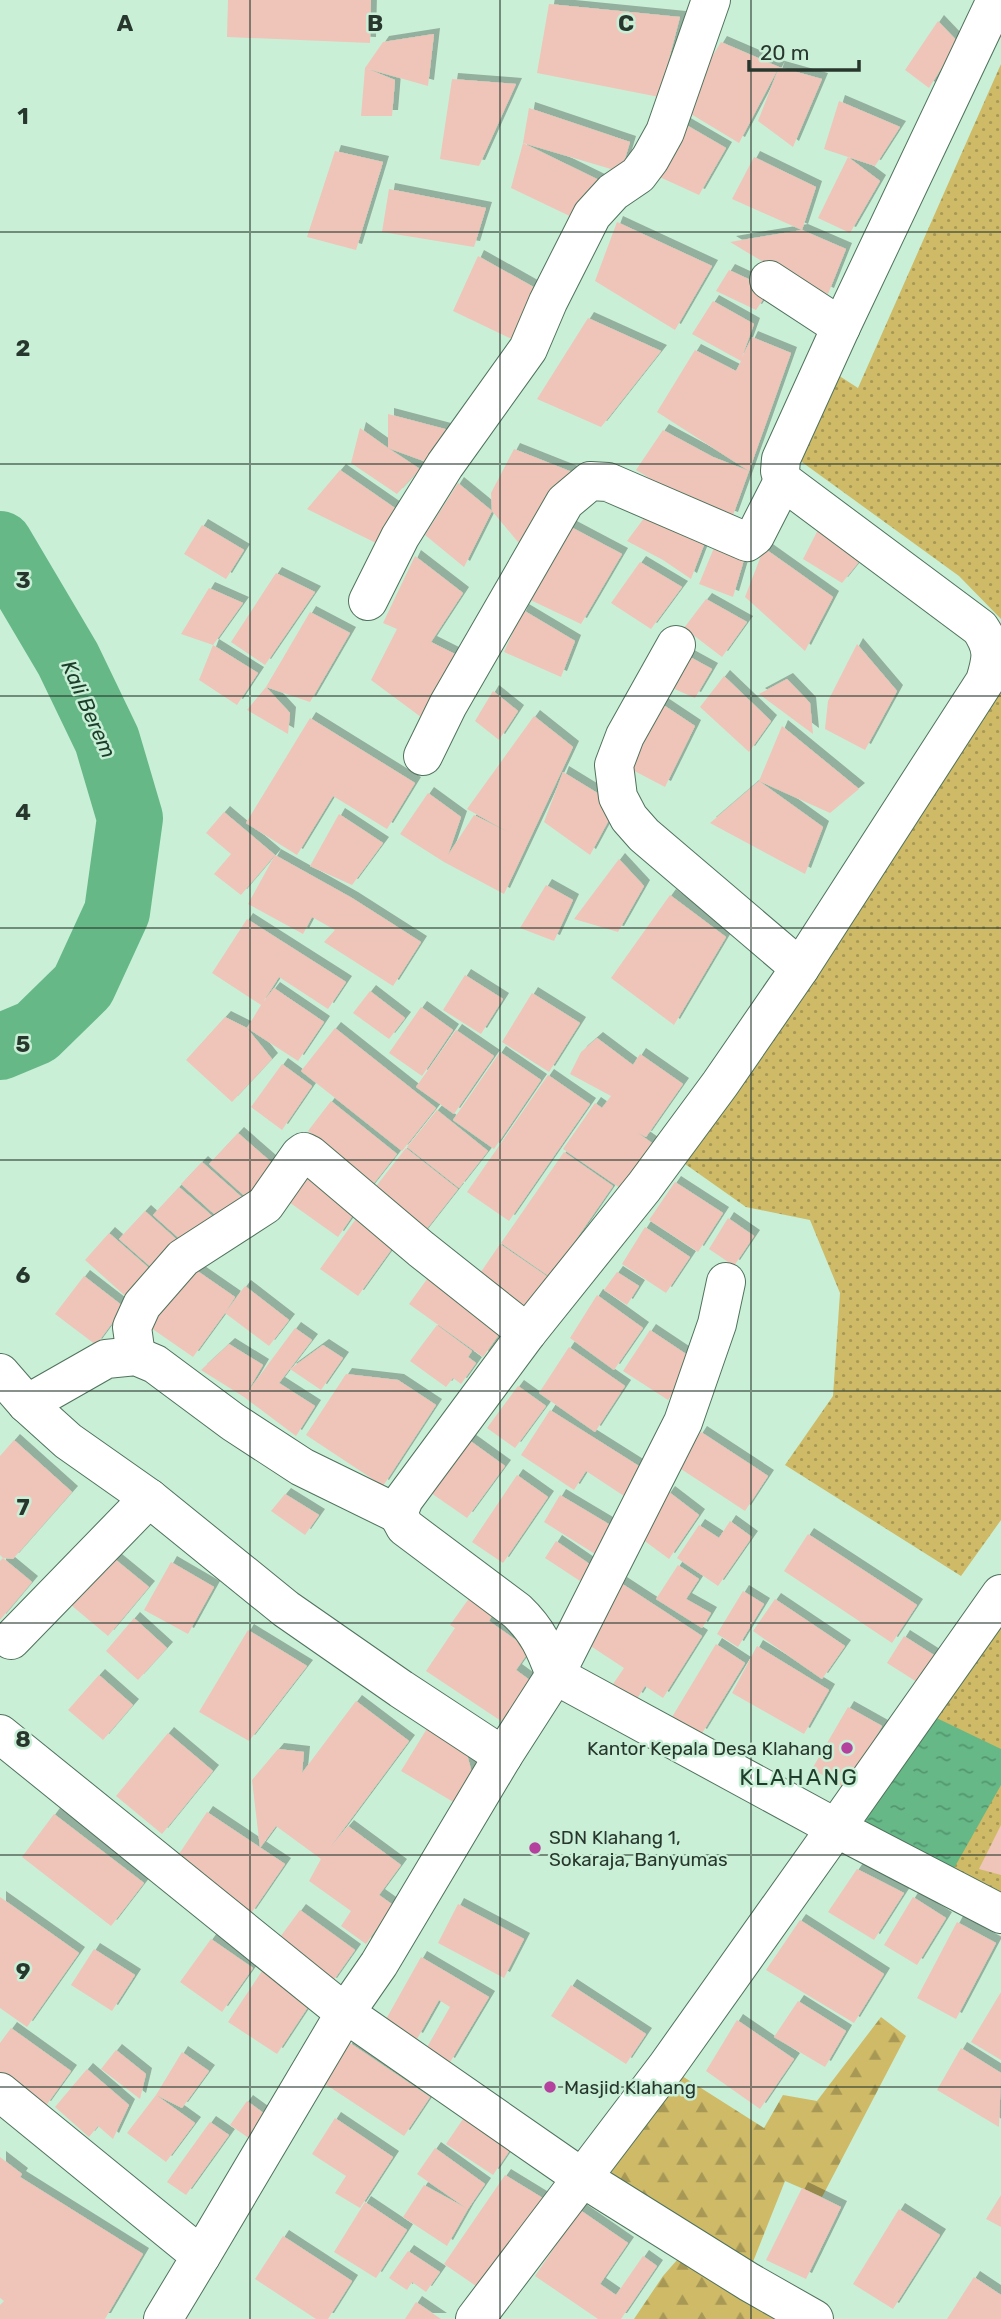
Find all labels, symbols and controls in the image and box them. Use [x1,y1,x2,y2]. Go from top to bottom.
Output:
text: A [117,9,134,37]
text: B [367,9,383,37]
text: C [618,9,634,37]
scale bar [749,28,859,72]
text: 20 m [760,40,809,65]
text: 1 [17,102,29,130]
text: 2 [16,334,30,362]
text: 3 [15,566,31,594]
water label: Kali Berem [56,656,122,762]
text: 4 [15,798,31,826]
text: 5 [16,1030,31,1058]
text: 6 [16,1261,31,1289]
text: 7 [16,1493,30,1521]
text: 8 [15,1725,31,1753]
place label: Kantor Kepala Desa Klahang [587,1737,833,1760]
marker: Kantor Kepala Desa Klahang [839,1740,855,1756]
district label: KLAHANG [739,1763,859,1791]
place label: SDN Klahang 1, Sokaraja, Banyumas [549,1826,728,1871]
marker: SDN Klahang 1, Sokaraja, Banyumas [527,1840,543,1856]
text: 9 [16,1957,30,1985]
place label: Masjid Klahang [564,2076,696,2099]
marker: Masjid Klahang [542,2079,558,2095]

